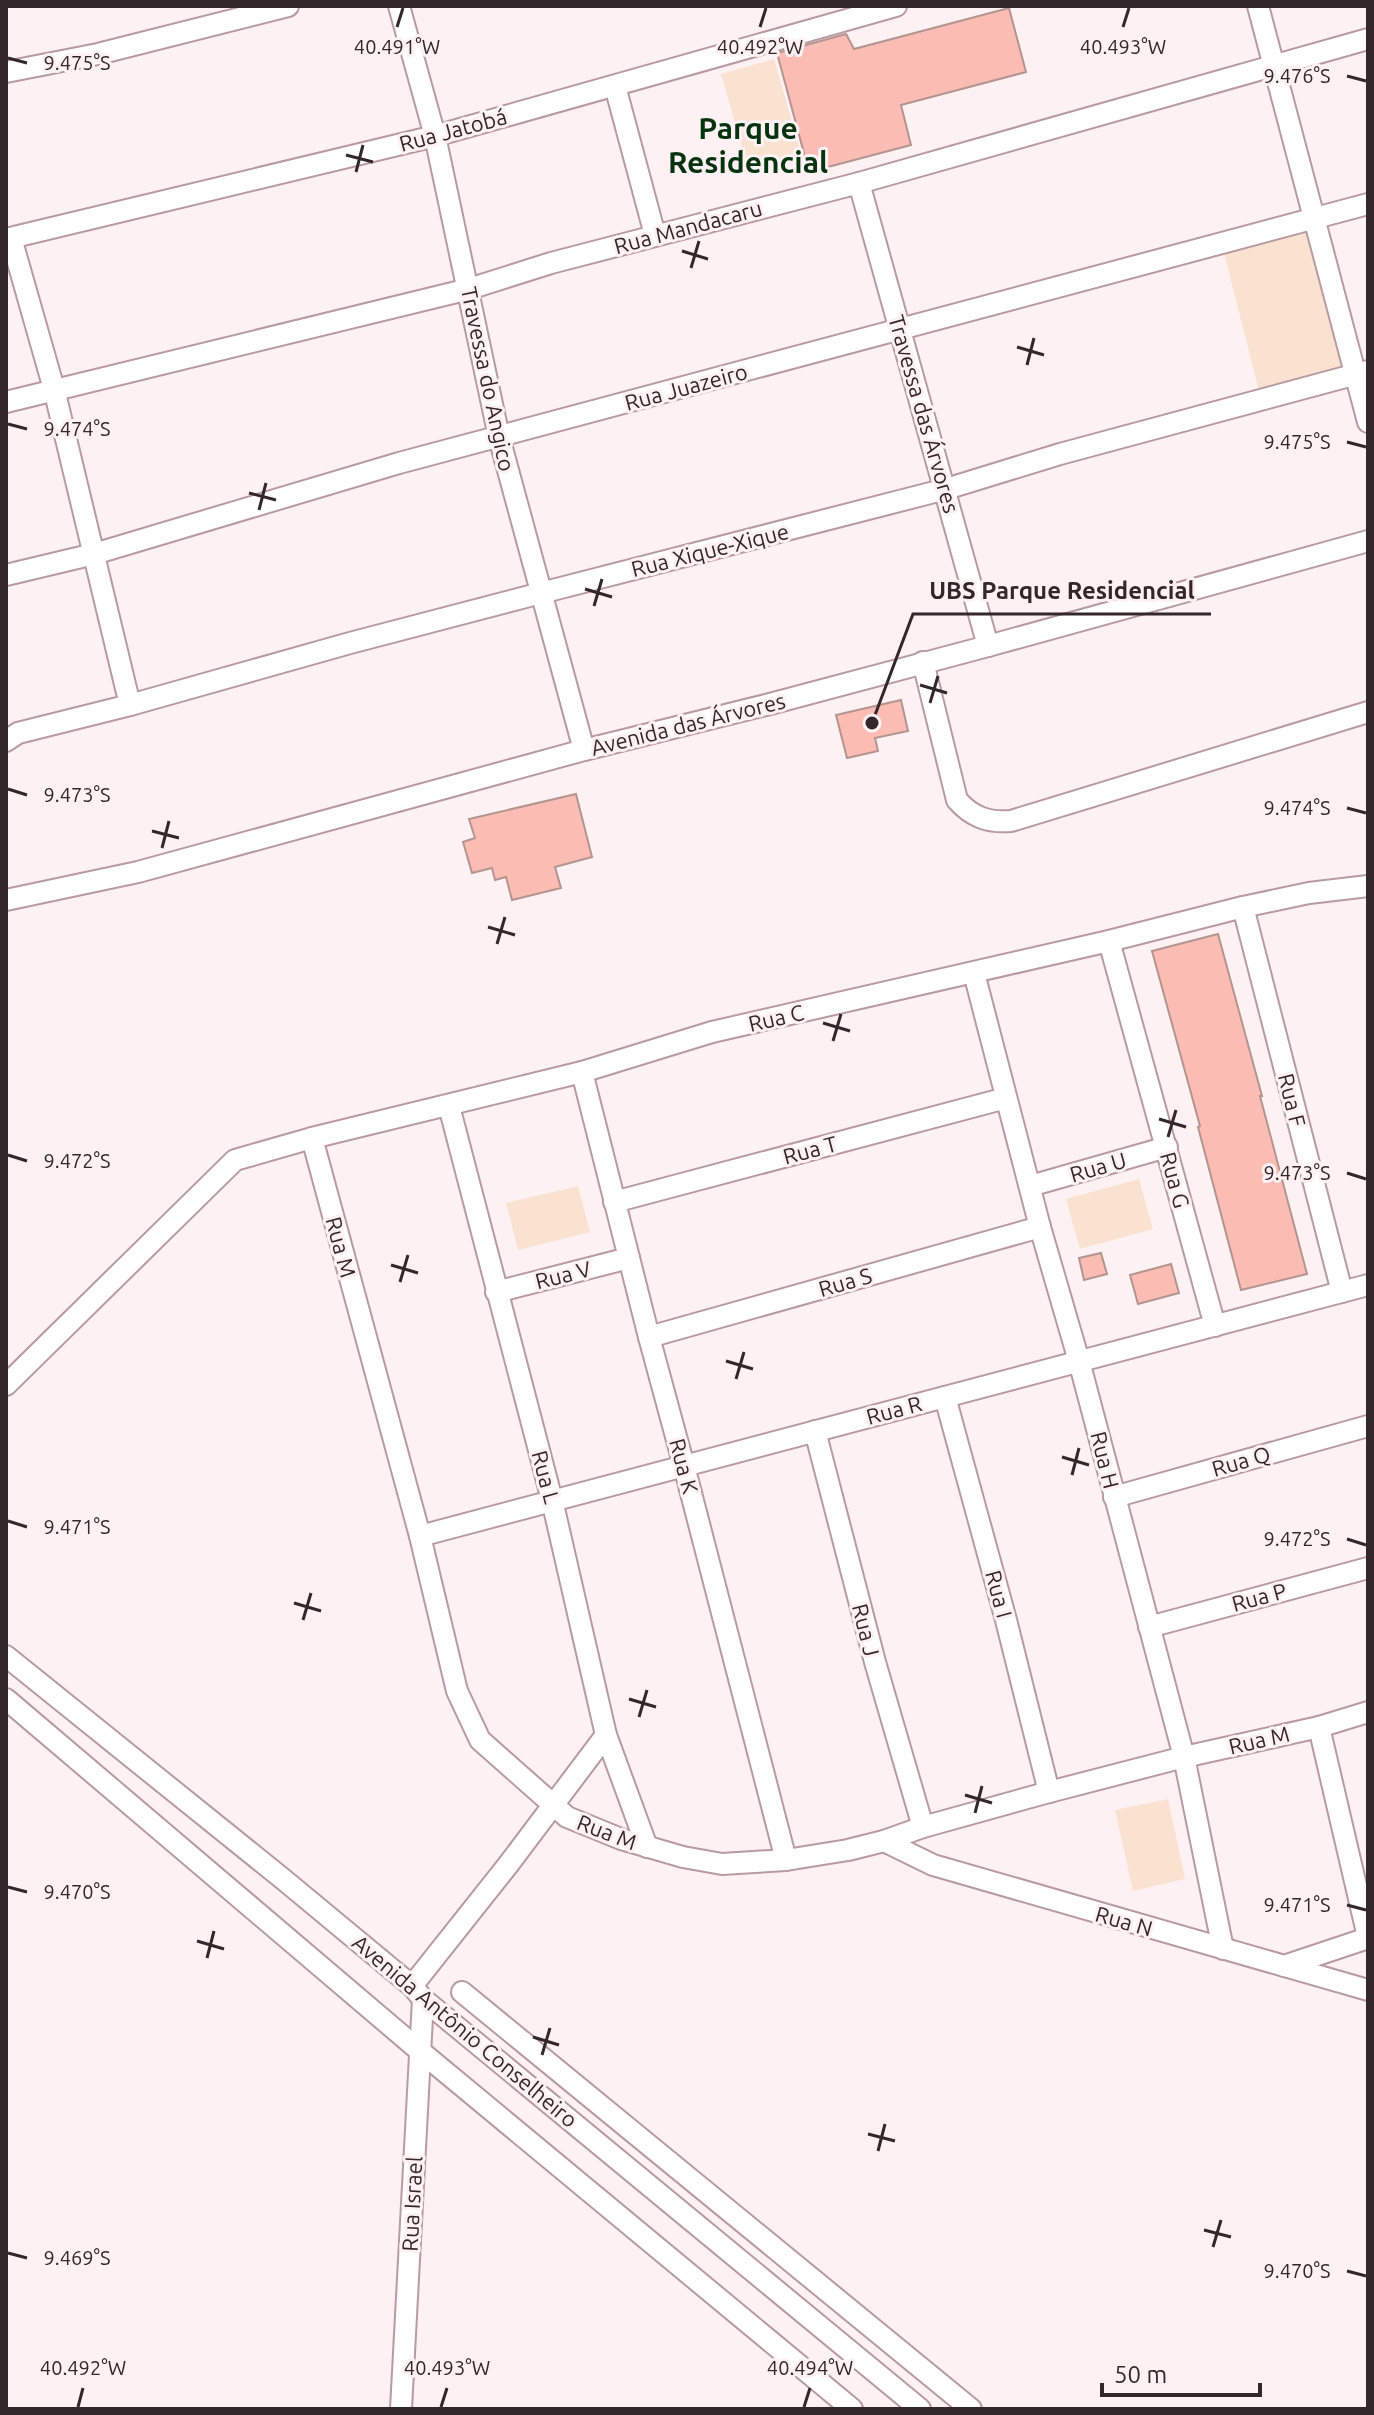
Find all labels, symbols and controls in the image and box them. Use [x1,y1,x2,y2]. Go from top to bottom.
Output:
text: 40.491°W [354,35,440,58]
text: 40.492°W [717,35,803,58]
text: 40.493°W [1080,35,1166,58]
text: 9.475°S [44,51,110,74]
text: 9.476°S [1264,64,1330,87]
street label: Rua Jatobá [396,103,509,156]
district label: Parque Residencial [668,111,828,179]
street label: Rua Mandacaru [611,195,765,258]
street label: Travessa do Angico [457,284,520,473]
street label: Travessa das Árvores [884,312,966,516]
street label: Rua Juazeiro [622,358,750,415]
text: 9.474°S [44,417,110,440]
text: 9.475°S [1264,430,1330,453]
street label: Rua Xique-Xique [628,518,791,581]
callout: UBS Parque Residencial [913,566,1211,614]
text: UBS Parque Residencial [929,577,1195,604]
street label: Avenida das Árvores [588,686,788,760]
text: 9.473°S [44,783,110,806]
text: 9.474°S [1264,796,1330,819]
street label: Rua C [746,999,806,1036]
street label: Rua F [1274,1071,1311,1129]
street label: Rua T [780,1130,840,1169]
street label: Rua U [1067,1147,1129,1186]
text: 9.472°S [44,1149,110,1172]
street label: Rua G [1156,1149,1195,1211]
text: 9.473°S [1264,1161,1330,1184]
street label: Rua M [321,1214,362,1280]
street label: Rua V [532,1256,593,1293]
street label: Rua S [815,1262,874,1301]
street label: Rua R [863,1390,925,1429]
street label: Rua H [1086,1429,1125,1491]
street label: Rua K [665,1436,704,1497]
street label: Rua Q [1209,1440,1273,1481]
street label: Rua L [527,1448,566,1506]
text: 9.471°S [44,1515,110,1538]
text: 9.472°S [1264,1527,1330,1550]
street label: Rua I [981,1567,1018,1620]
street label: Rua P [1229,1577,1289,1616]
street label: Rua J [848,1601,885,1659]
street label: Rua M [1226,1720,1292,1759]
street label: Rua M [574,1809,640,1854]
text: 9.470°S [44,1880,110,1903]
text: 9.471°S [1264,1893,1330,1916]
street label: Rua N [1093,1900,1156,1941]
street label: Avenida Antônio Conselheiro [348,1929,583,2132]
street label: Rua Israel [397,2155,426,2252]
text: 9.469°S [44,2246,110,2269]
text: 9.470°S [1264,2259,1330,2282]
scale bar [1102,2347,1260,2397]
text: 40.492°W [40,2356,126,2379]
text: 40.493°W [404,2356,490,2379]
text: 40.494°W [767,2356,853,2379]
text: 50 m [1114,2361,1167,2388]

